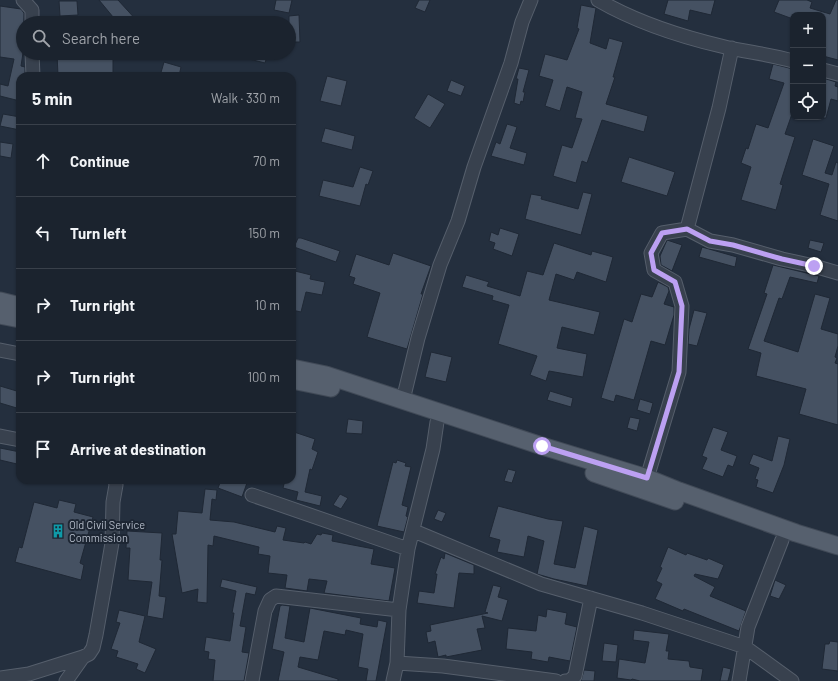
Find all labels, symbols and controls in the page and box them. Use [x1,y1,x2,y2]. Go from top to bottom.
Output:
map controls [790,12,826,120]
button: + [790,12,826,48]
search box [16,16,296,60]
icon: search [30,27,52,49]
text: Search here [62,29,140,47]
button: − [790,48,826,84]
button: locate [790,84,826,120]
text: 5 min [32,88,72,108]
text: Walk · 330 m [211,90,280,106]
icon: ahead [32,150,54,172]
text: Continue [70,152,130,170]
text: 70 m [253,153,280,169]
icon: left [32,222,54,244]
text: Turn left [70,224,126,242]
text: 150 m [248,225,280,241]
route end [805,257,823,275]
icon: right [32,294,54,316]
text: Turn right [70,296,135,314]
text: 10 m [255,297,280,313]
icon: right [32,366,54,388]
text: Turn right [70,368,135,386]
text: 100 m [247,369,280,385]
route start [533,437,551,455]
icon: arrive [32,438,54,460]
text: Arrive at destination [70,440,206,458]
place label: Old Civil Service Commission [69,518,145,544]
building icon: Old Civil Service Commission [50,523,66,539]

